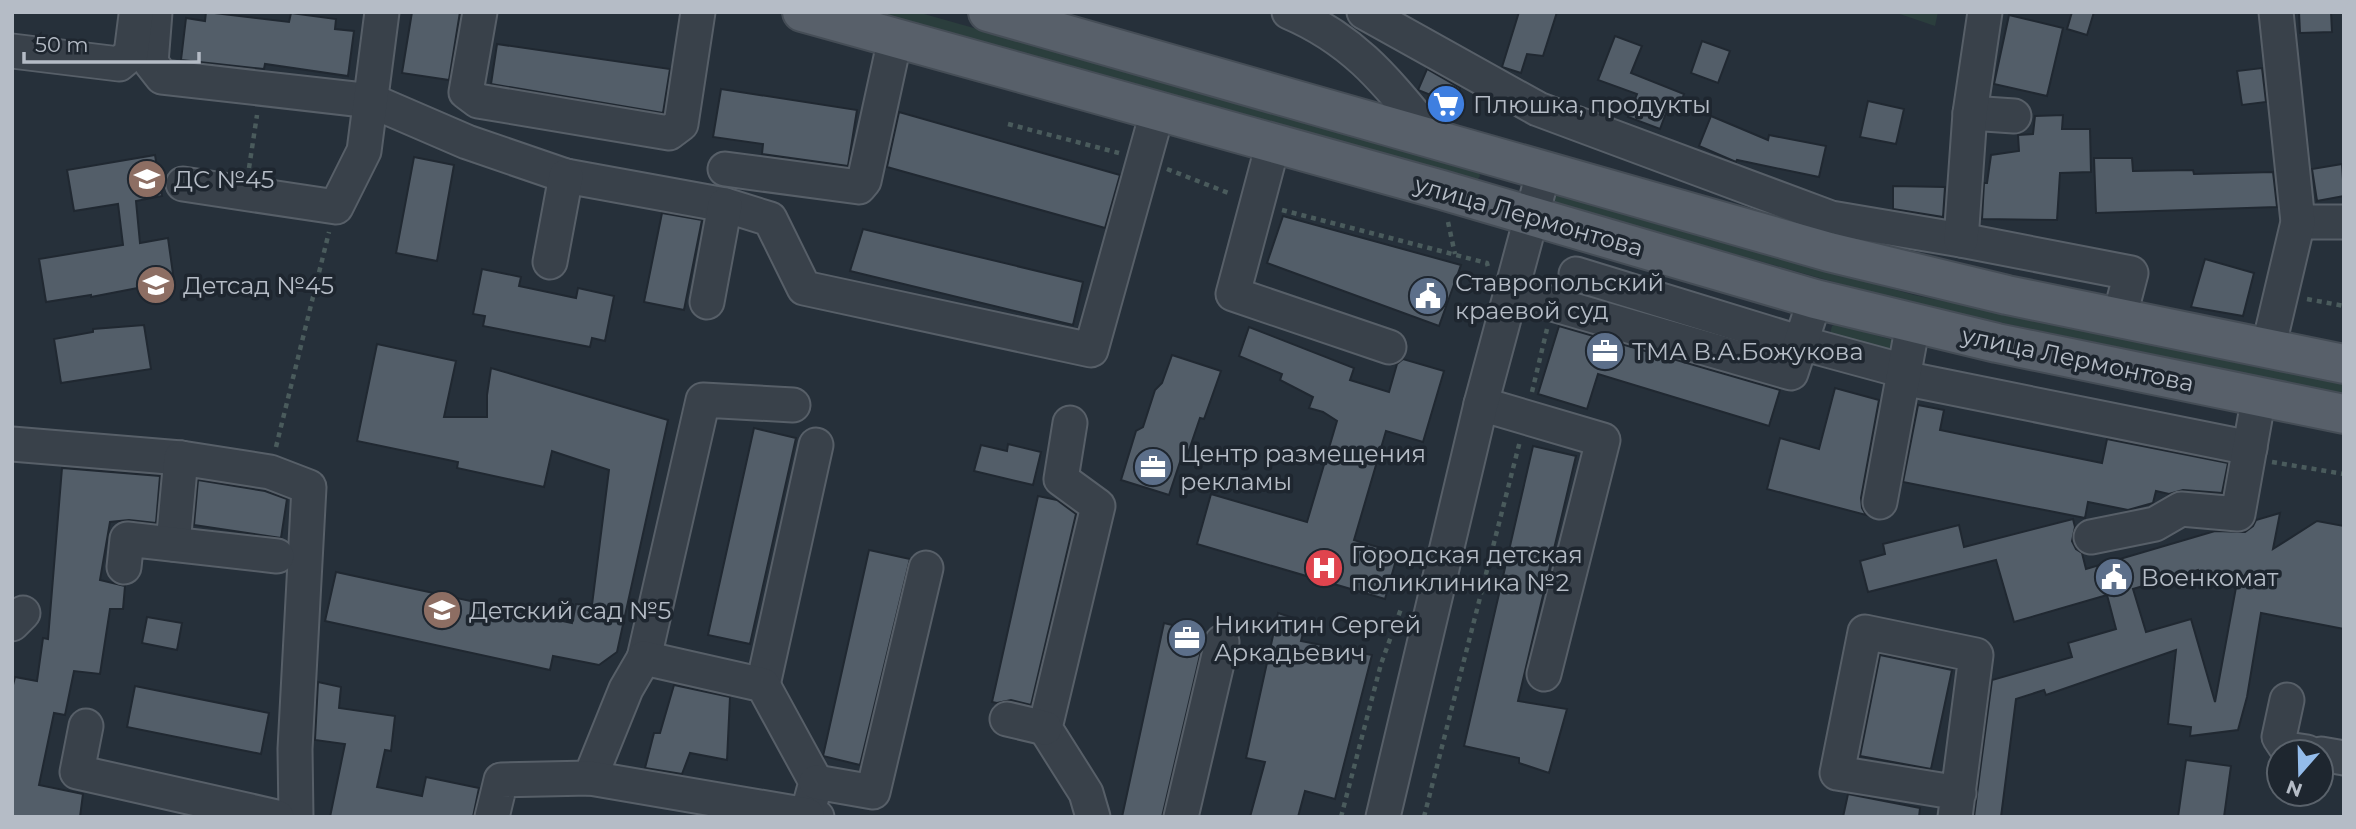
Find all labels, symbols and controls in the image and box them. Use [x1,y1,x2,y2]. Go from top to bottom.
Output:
scale bar [24,21,200,65]
text: 50 m [35,32,89,57]
supermarket icon: Плюшка, продукты [1425,83,1467,125]
place label: Плюшка, продукты [1473,90,1711,119]
school or university icon: ДС №45 [126,158,168,200]
place label: ДС №45 [174,165,274,194]
street label: улица Лермонтова [1410,169,1647,263]
school or university icon: Детсад №45 [135,264,177,306]
place label: Ставропольский краевой суд [1455,268,1664,325]
place label: Детсад №45 [183,271,334,300]
public building icon: Ставропольский краевой суд [1407,275,1449,317]
street label: улица Лермонтова [1958,320,2197,398]
office icon: ТМА В.А.Божукова [1584,330,1626,372]
place label: ТМА В.А.Божукова [1632,337,1863,366]
place label: Центр размещения рекламы [1180,439,1426,496]
office icon: Центр размещения рекламы [1132,446,1174,488]
place label: Городская детская поликлиника №2 [1351,540,1583,597]
hospital icon: Городская детская поликлиника №2 [1303,547,1345,589]
public building icon: Военкомат [2093,556,2135,598]
place label: Военкомат [2141,563,2279,592]
school or university icon: Детский сад №5 [421,589,463,631]
place label: Детский сад №5 [469,596,671,625]
place label: Никитин Сергей Аркадьевич [1214,610,1421,667]
office icon: Никитин Сергей Аркадьевич [1166,617,1208,659]
north arrow [2265,738,2335,808]
text: N [2283,775,2306,802]

